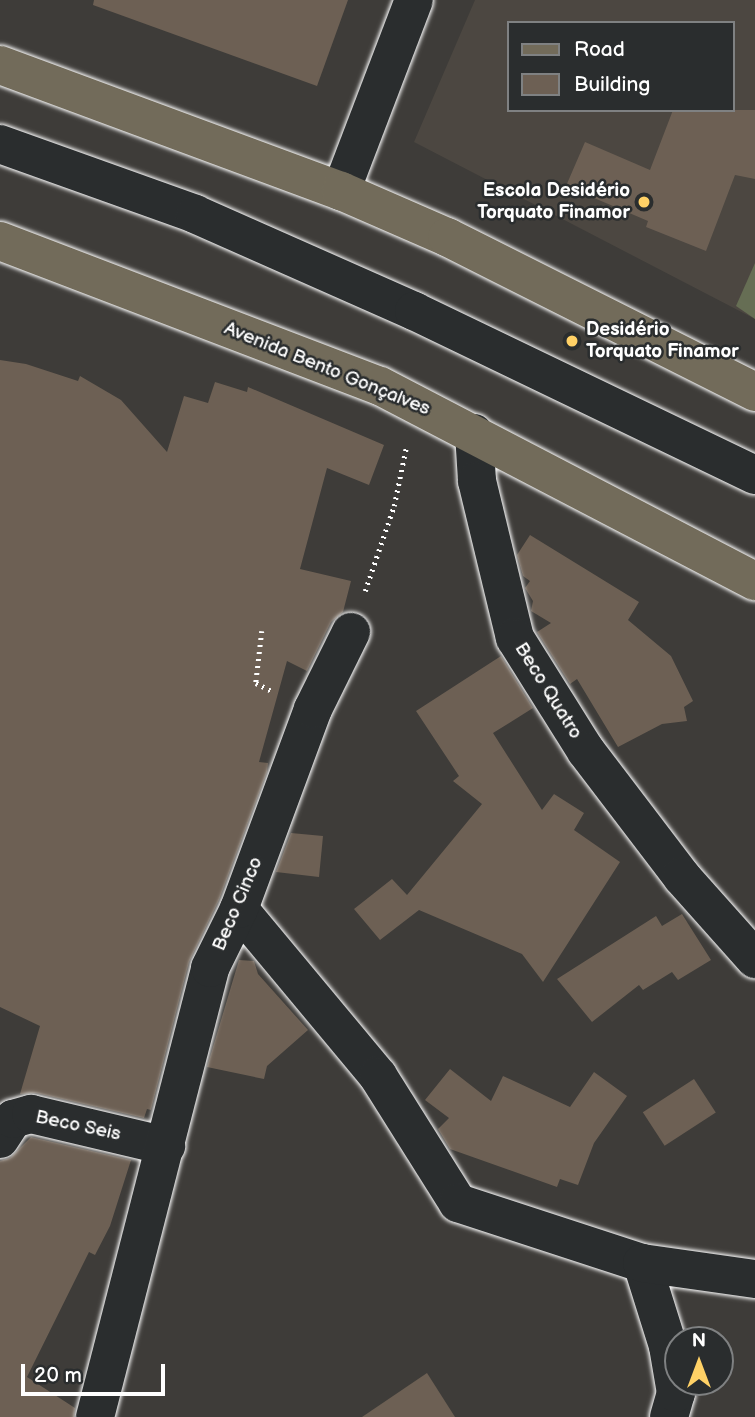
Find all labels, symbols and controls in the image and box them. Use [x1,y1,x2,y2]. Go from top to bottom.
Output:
legend [506,21,734,112]
text: Road [574,37,625,62]
text: Building [574,72,650,97]
place label: Escola Desidério Torquato Finamor [477,180,630,224]
marker: Escola Desidério Torquato Finamor [636,194,652,210]
street label: Avenida Bento Gonçalves [221,317,433,421]
place label: Desidério Torquato Finamor [586,319,739,363]
marker: Desidério Torquato Finamor [564,333,580,349]
street label: Beco Quatro [509,639,587,743]
street label: Beco Cinco [208,854,268,954]
street label: Beco Seis [33,1106,123,1146]
north arrow [664,1326,734,1396]
text: N [692,1330,706,1353]
scale bar [24,1350,168,1394]
text: 20 m [34,1363,82,1388]

